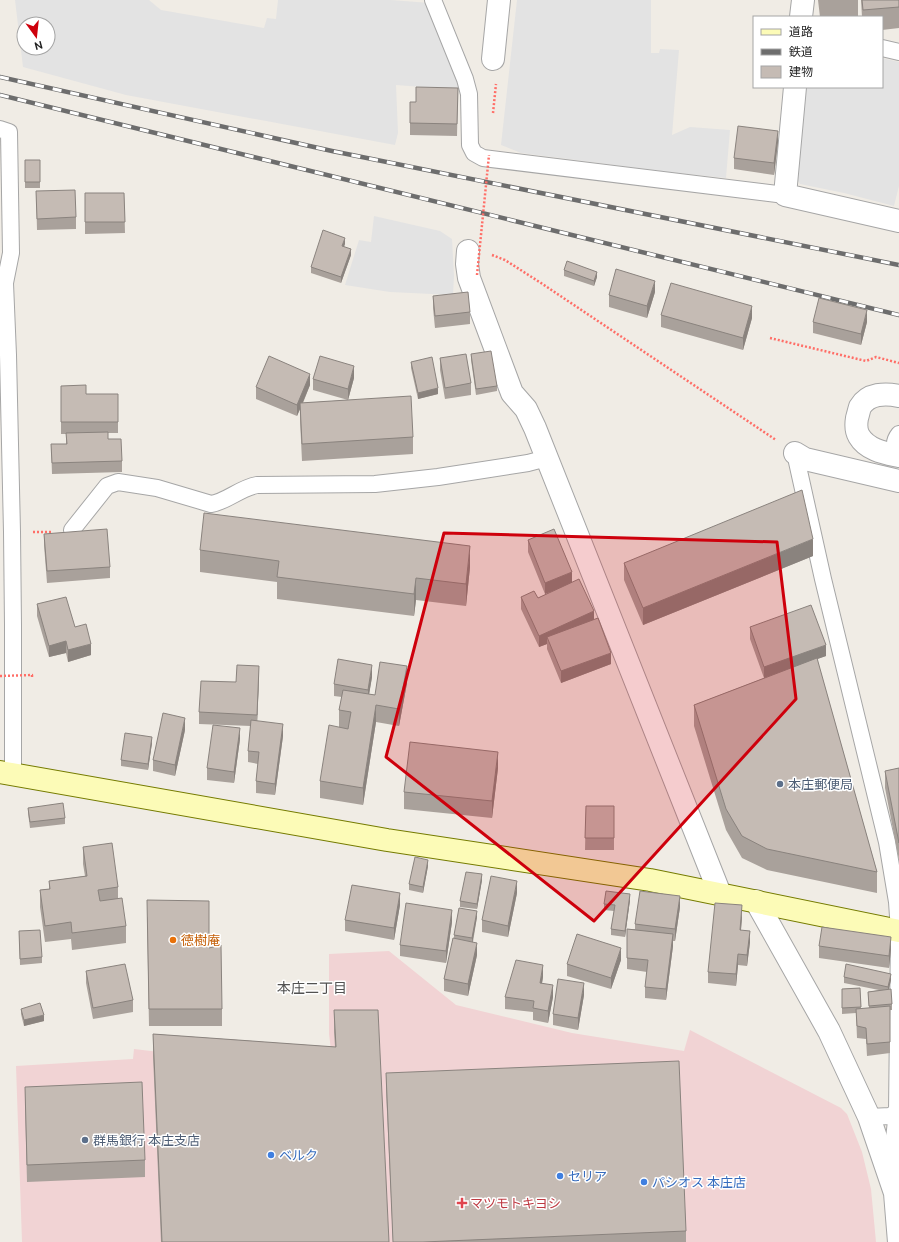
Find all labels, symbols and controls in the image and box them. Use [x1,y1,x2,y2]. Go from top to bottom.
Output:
north arrow [16,16,56,56]
legend [753,16,883,88]
text: 道路 [789,25,813,38]
text: N [33,39,44,53]
text: 鉄道 [789,45,813,58]
text: 建物 [789,65,813,78]
place label: 本庄郵便局 [788,777,853,791]
marker: 本庄郵便局 [775,779,785,789]
place label: 徳樹庵 [181,933,220,947]
marker: 徳樹庵 [168,935,178,945]
district label: 本庄二丁目 [277,980,347,996]
place label: 群馬銀行 本庄支店 [93,1133,200,1147]
marker: 群馬銀行 本庄支店 [80,1135,90,1145]
place label: ベルク [279,1148,318,1162]
marker: ベルク [266,1150,276,1160]
place label: セリア [568,1169,607,1183]
marker: セリア [555,1171,565,1181]
place label: パシオス 本庄店 [652,1175,746,1189]
marker: パシオス 本庄店 [639,1177,649,1187]
place label: マツモトキヨシ [470,1196,561,1210]
marker: マツモトキヨシ [457,1198,467,1208]

